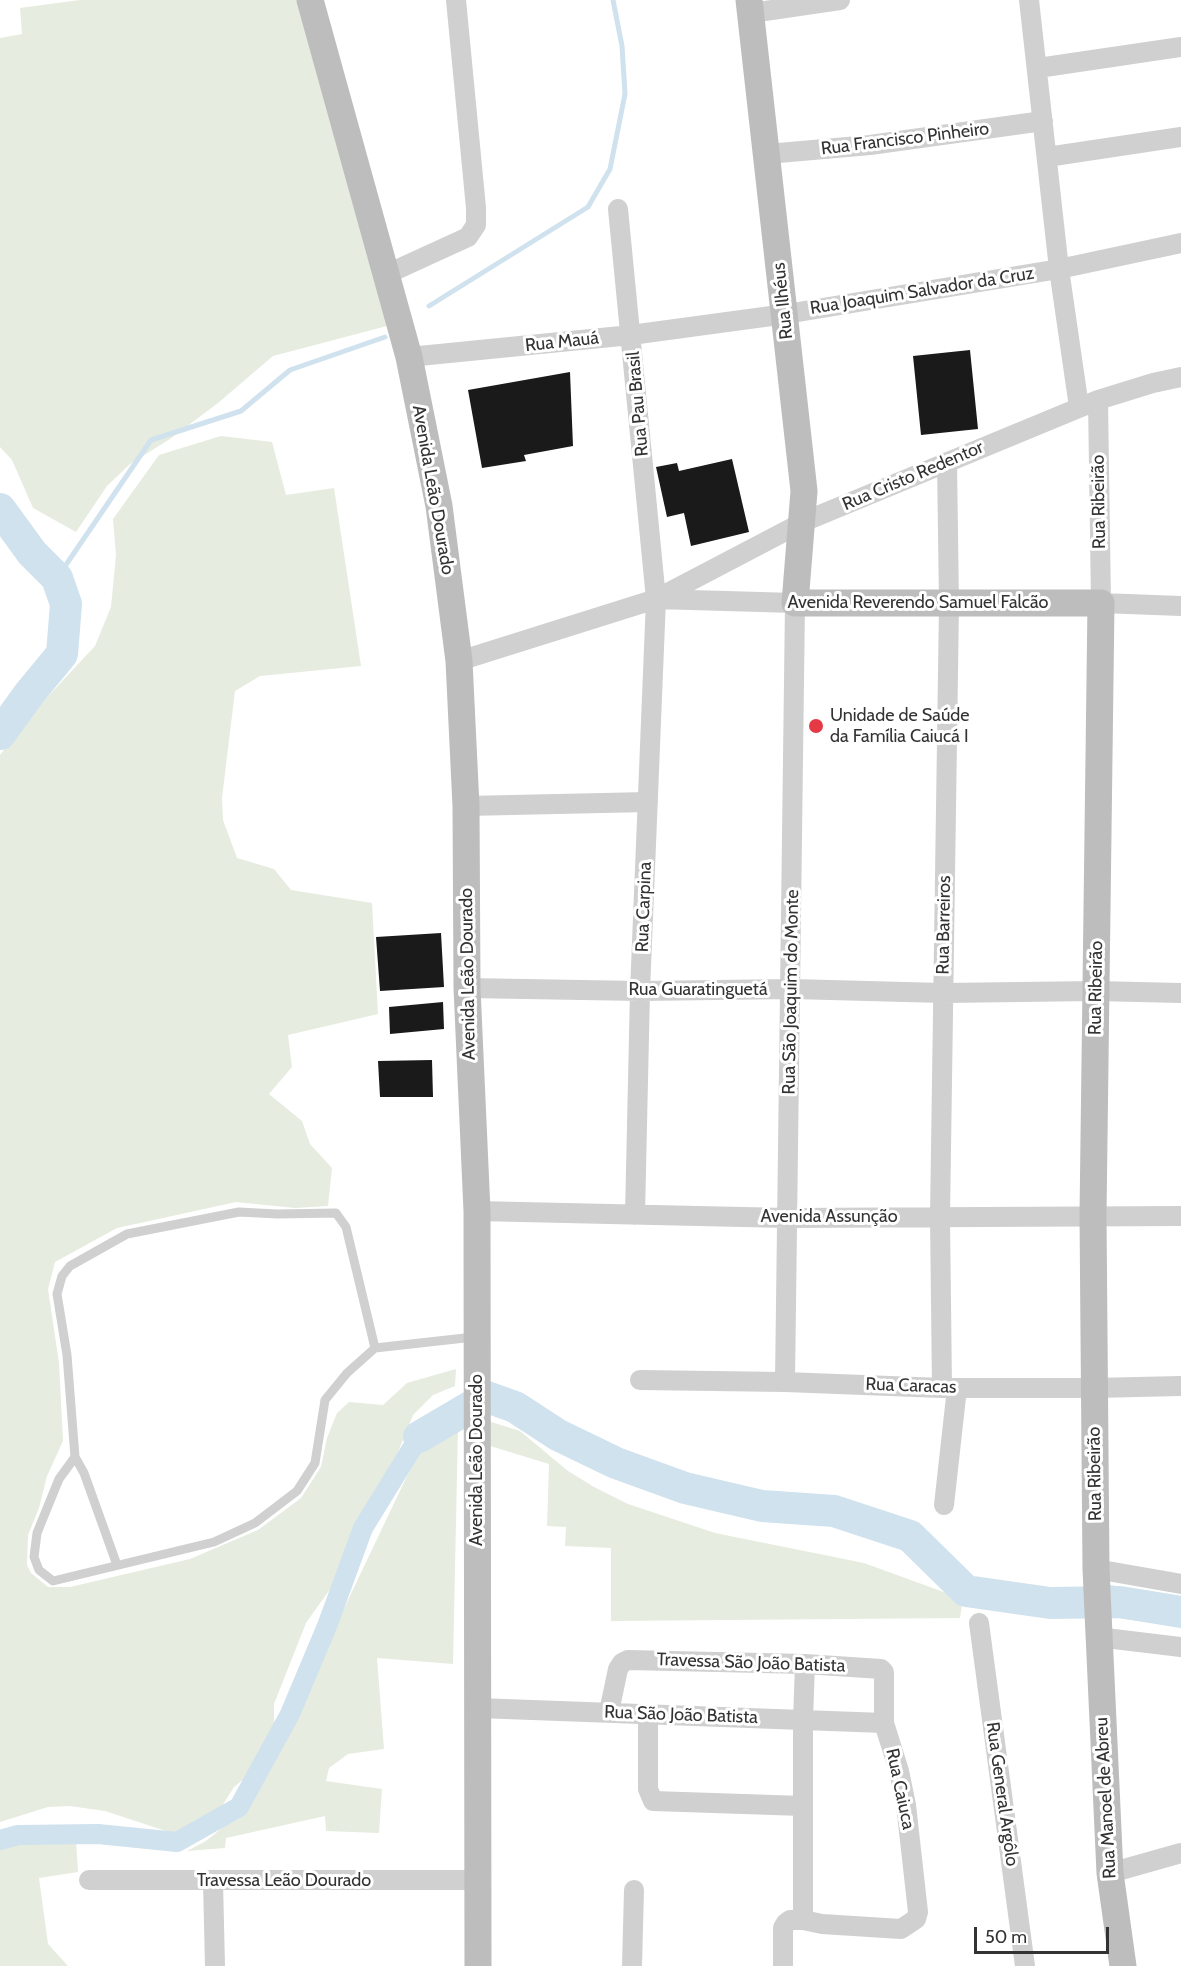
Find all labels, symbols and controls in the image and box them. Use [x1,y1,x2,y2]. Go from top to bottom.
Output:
street label: Rua Francisco Pinheiro [820,118,990,160]
street label: Rua Ilhéus [768,261,798,341]
street label: Rua Joaquim Salvador da Cruz [809,263,1035,319]
street label: Rua Mauá [524,327,600,357]
street label: Rua Pau Brasil [623,351,653,457]
street label: Avenida Leão Dourado [407,403,459,577]
street label: Rua Cristo Redentor [839,437,987,515]
street label: Rua Ribeirão [1087,455,1111,549]
street label: Avenida Reverendo Samuel Falcão [788,592,1048,614]
place label: Unidade de Saúde da Família Caiucá I [830,705,970,748]
marker: Unidade de Saúde da Família Caiucá I [807,717,825,735]
street label: Rua Carpina [632,861,656,953]
street label: Rua Barreiros [932,875,956,975]
street label: Avenida Leão Dourado [456,888,480,1060]
street label: Rua São Joaquim do Monte [778,889,804,1095]
street label: Rua Ribeirão [1084,941,1108,1035]
street label: Rua Guaratinguetá [628,979,768,1001]
street label: Avenida Assunção [760,1206,898,1228]
street label: Avenida Leão Dourado [466,1374,488,1546]
street label: Rua Caracas [865,1374,957,1398]
street label: Rua Ribeirão [1083,1427,1107,1521]
street label: Travessa São João Batista [656,1649,846,1677]
street label: Rua São João Batista [604,1702,758,1728]
street label: Rua Manoel de Abreu [1091,1717,1121,1879]
street label: Rua General Argôlo [981,1721,1023,1867]
street label: Rua Caiuca [881,1746,919,1832]
street label: Travessa Leão Dourado [197,1870,371,1892]
scale bar [977,1915,1112,1953]
text: 50 m [985,1926,1027,1948]

